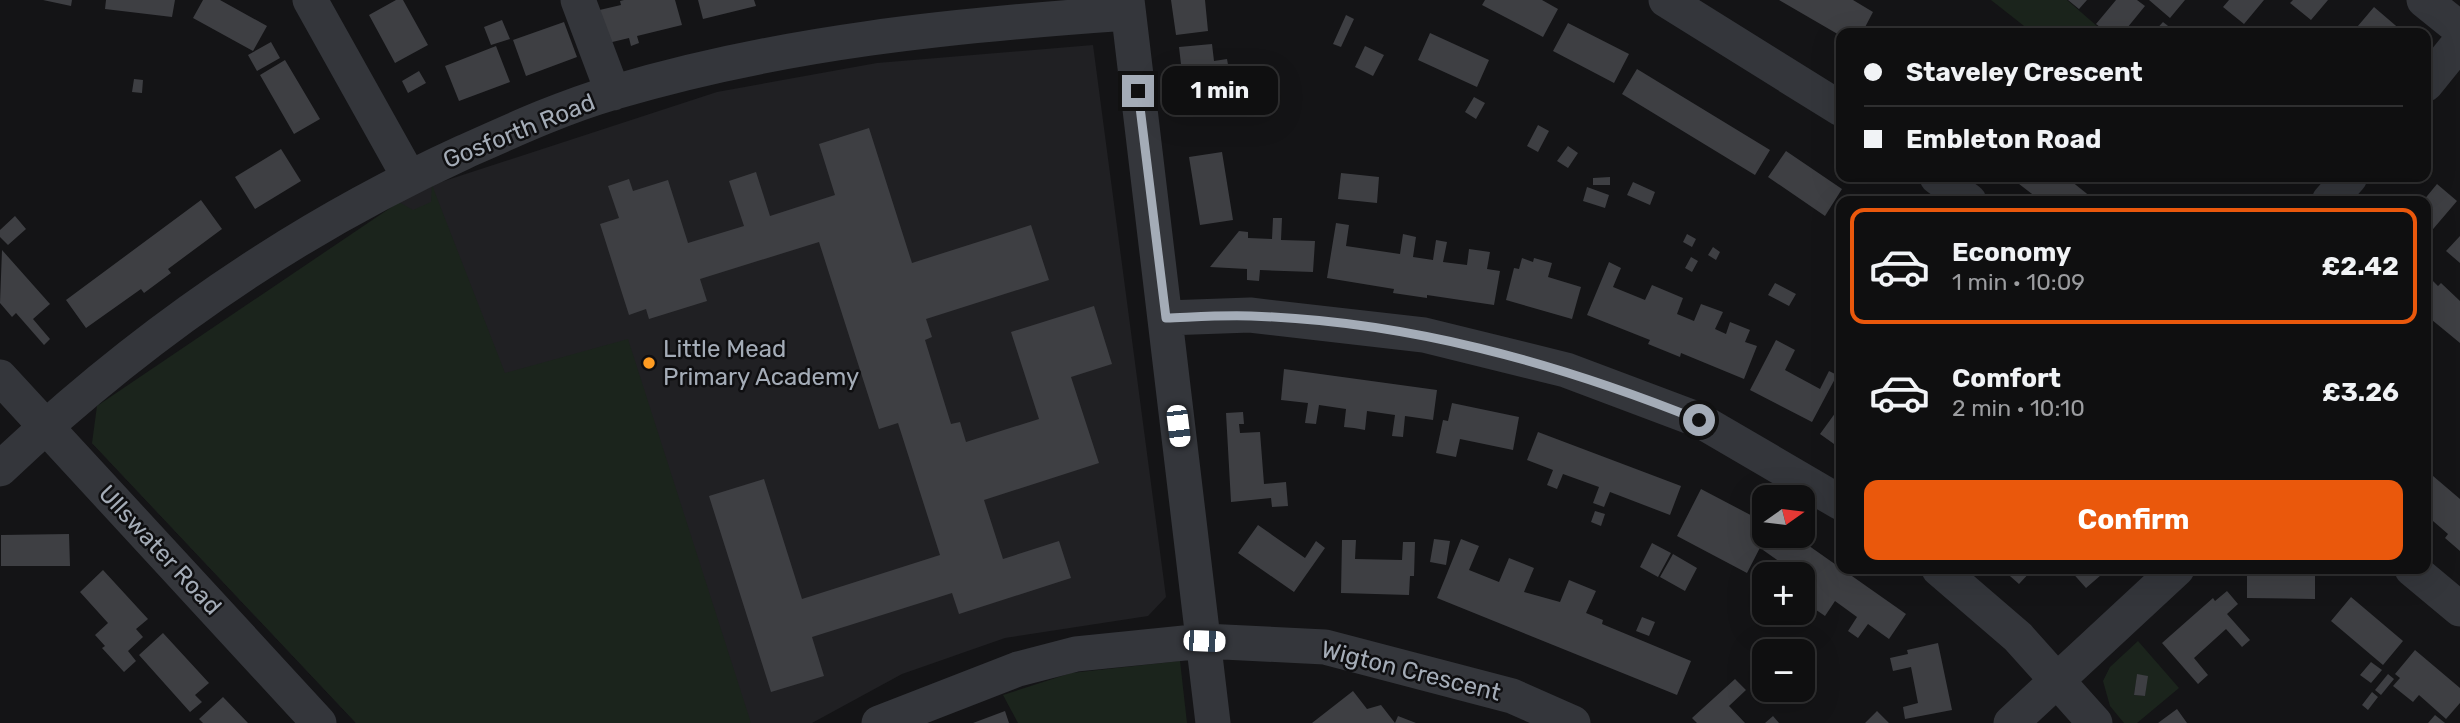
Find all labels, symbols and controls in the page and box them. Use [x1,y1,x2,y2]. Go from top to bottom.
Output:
text: Staveley Crescent [1906,57,2143,88]
callout: 1 min [1162,66,1278,116]
route end [1122,75,1154,107]
text: 1 min [1191,76,1249,104]
street label: Gosforth Road [439,88,599,174]
text: Embleton Road [1906,124,2101,155]
icon: car [1868,235,1931,298]
text: Economy [1952,237,2071,268]
text: £2.42 [2321,251,2399,282]
text: 1 min · 10:09 [1952,268,2085,296]
place label: Little Mead Primary Academy [663,335,859,391]
marker: Little Mead Primary Academy [641,355,657,371]
icon: car [1868,361,1931,424]
text: Comfort [1952,363,2061,394]
text: £3.26 [2322,377,2399,408]
text: 2 min · 10:10 [1952,394,2085,422]
car [1166,404,1191,448]
route start [1683,404,1715,436]
street label: Ullswater Road [93,480,227,620]
button: Confirm [1864,480,2403,560]
north arrow [1752,485,1815,548]
map controls [1752,485,1815,702]
button: + [1752,562,1815,625]
car [1183,630,1226,652]
street label: Wigton Crescent [1318,635,1504,707]
button: − [1752,639,1815,702]

